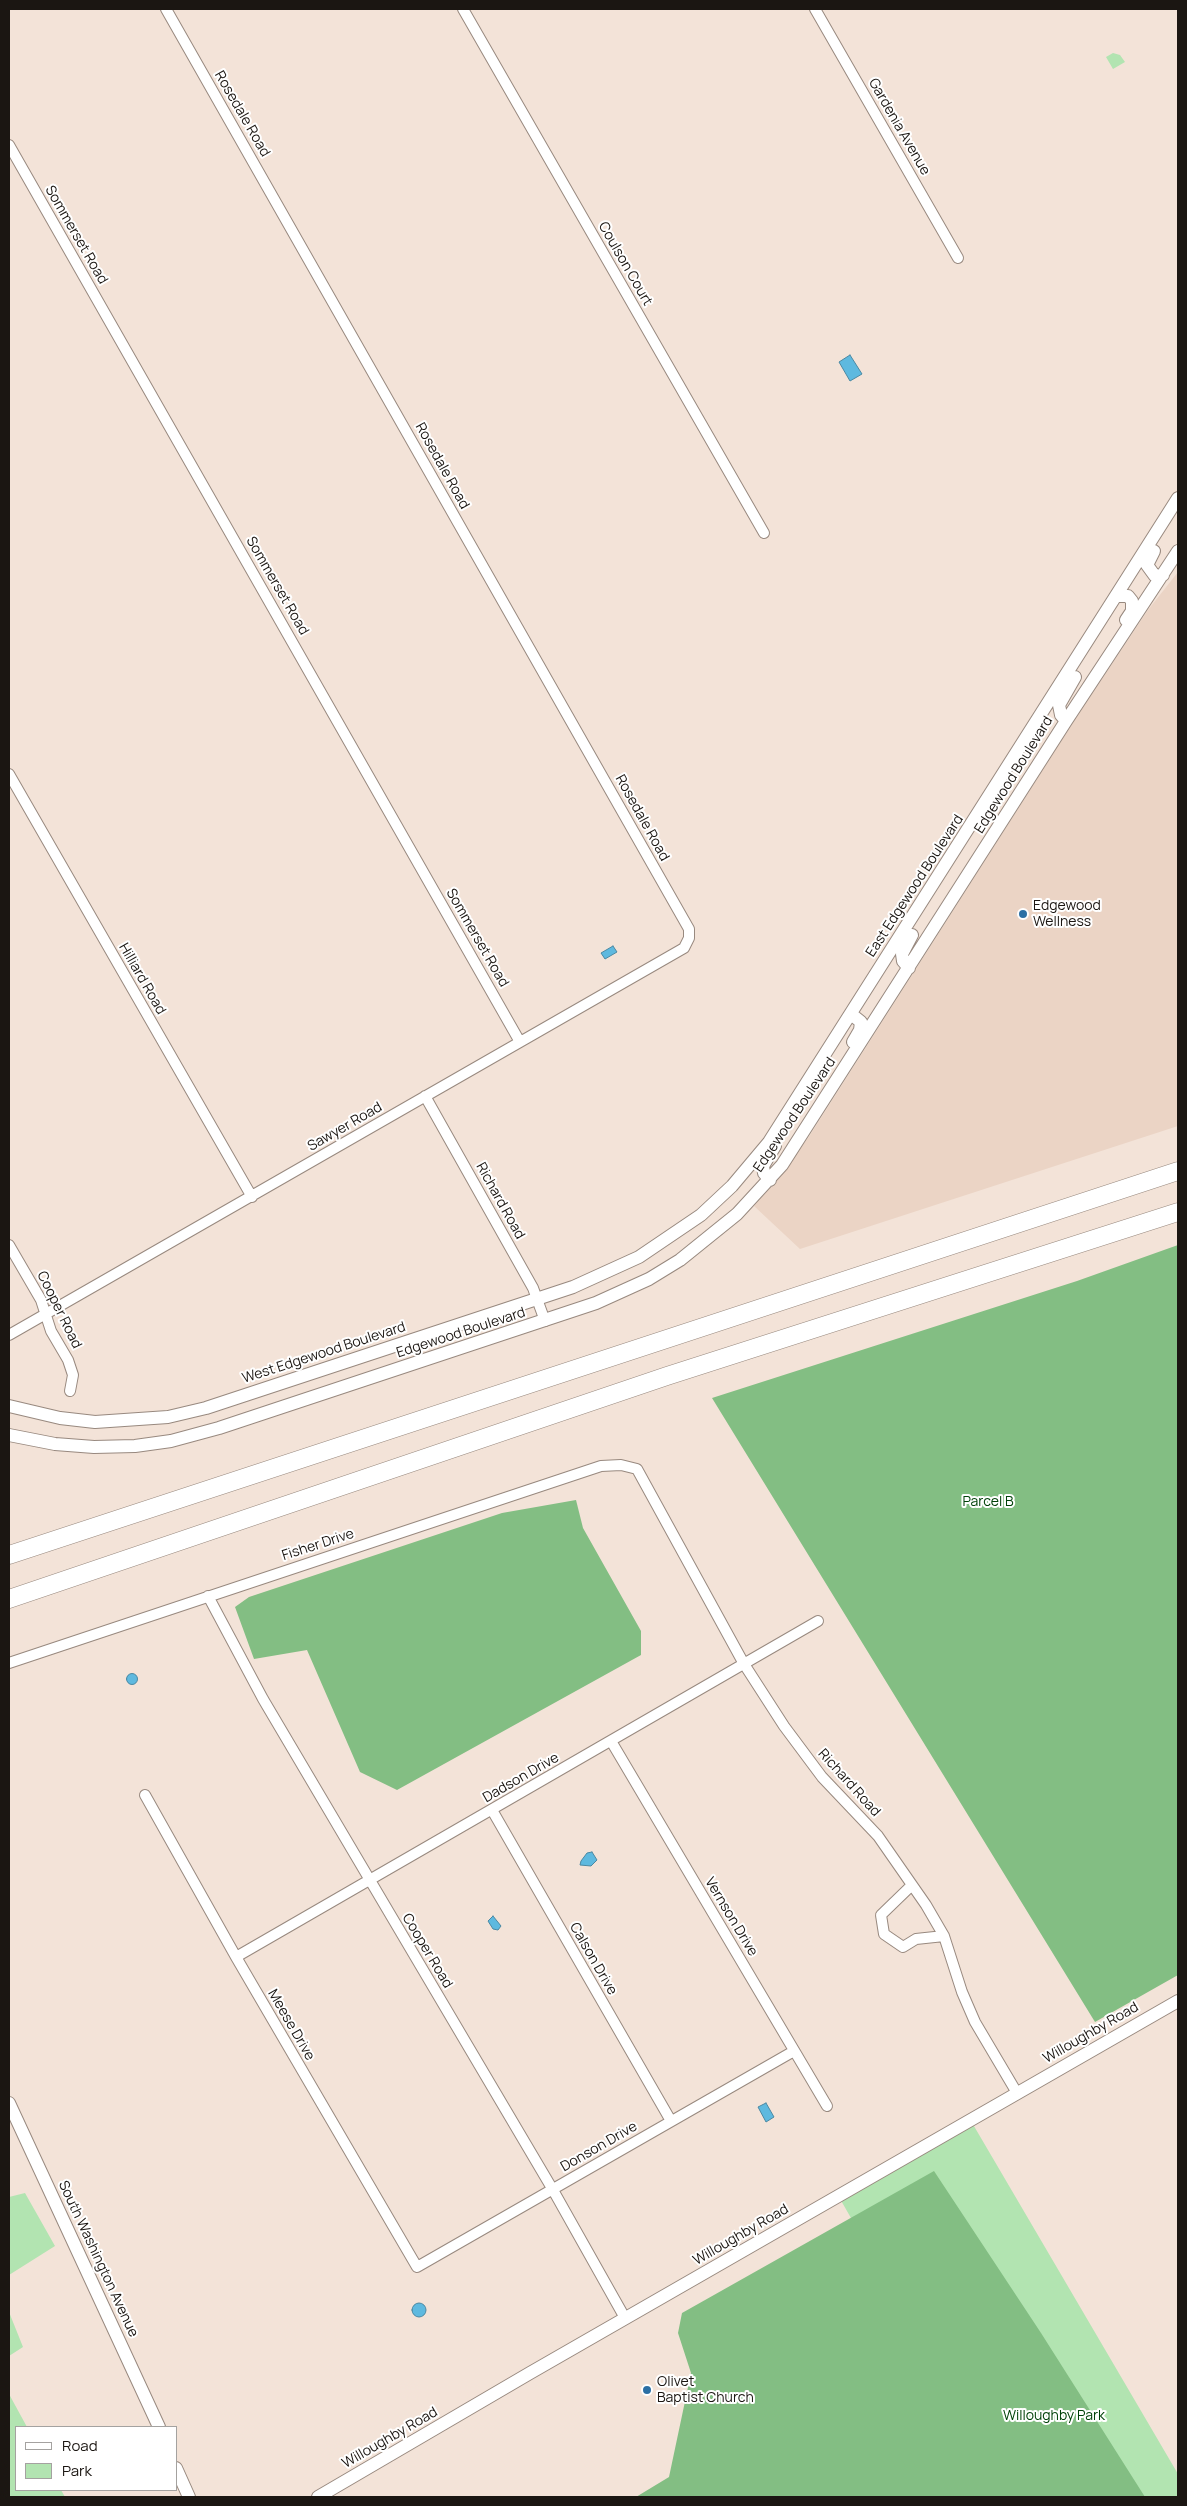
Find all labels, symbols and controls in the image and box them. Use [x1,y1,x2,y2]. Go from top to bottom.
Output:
street label: Rosedale Road [211,68,273,160]
street label: Gardenia Avenue [864,76,934,178]
street label: Sommerset Road [41,183,111,287]
street label: Coulson Court [594,219,656,309]
street label: Rosedale Road [411,420,473,512]
street label: Sommerset Road [242,534,312,638]
street label: Edgewood Boulevard [971,713,1057,837]
street label: Rosedale Road [611,772,673,864]
street label: East Edgewood Boulevard [863,812,967,960]
street label: Sommerset Road [442,886,512,990]
place label: Edgewood Wellness [1033,898,1101,930]
marker: Edgewood Wellness [1017,908,1029,920]
street label: Hilliard Road [115,940,169,1018]
street label: Edgewood Boulevard [750,1055,840,1175]
street label: Sawyer Road [305,1099,385,1155]
street label: Richard Road [472,1160,528,1242]
street label: Cooper Road [33,1269,85,1351]
street label: Edgewood Boulevard [394,1304,528,1362]
street label: West Edgewood Boulevard [240,1319,408,1387]
park label: Parcel B [962,1494,1014,1510]
street label: Fisher Drive [280,1525,356,1565]
street label: Richard Road [814,1746,884,1820]
street label: Dadson Drive [480,1749,562,1807]
street label: Vernson Drive [701,1875,761,1959]
street label: Cooper Road [398,1911,456,1991]
street label: Calson Drive [566,1920,620,1998]
street label: Meese Drive [264,1987,318,2063]
street label: Willoughby Road [1040,1999,1142,2067]
street label: Donson Drive [558,2118,640,2176]
street label: South Washington Avenue [54,2178,142,2340]
street label: Willoughby Road [690,2201,792,2269]
place label: Olivet Baptist Church [657,2374,754,2406]
marker: Olivet Baptist Church [641,2384,653,2396]
street label: Willoughby Road [339,2404,441,2472]
park label: Willoughby Park [1003,2408,1105,2424]
legend [15,2426,178,2491]
text: Road [62,2435,98,2456]
text: Park [62,2460,92,2481]

